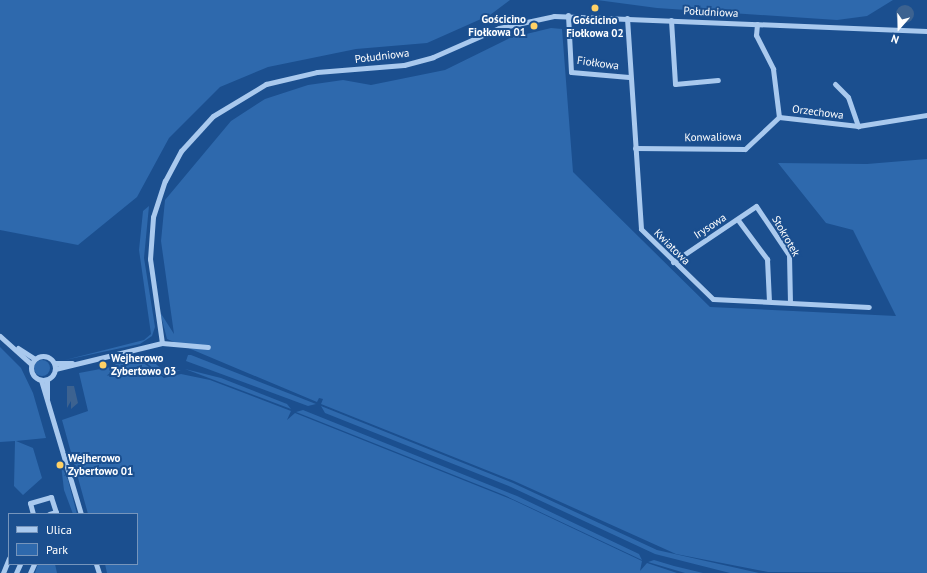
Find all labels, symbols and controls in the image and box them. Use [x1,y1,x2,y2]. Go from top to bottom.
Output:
marker: Gościcino Fiołkowa 02 [590,3,600,13]
street label: Południowa [683,4,739,20]
north arrow [879,8,919,48]
place label: Gościcino Fiołkowa 01 [468,13,526,39]
place label: Gościcino Fiołkowa 02 [566,14,624,40]
marker: Gościcino Fiołkowa 01 [529,21,539,31]
text: N [889,31,901,47]
street label: Południowa [354,46,410,66]
street label: Fiołkowa [576,54,620,72]
street label: Orzechowa [792,102,844,122]
street label: Konwaliowa [684,130,742,144]
street label: Irysowa [691,211,729,241]
street label: Stokrotek [769,213,803,259]
street label: Kwiatowa [651,226,693,268]
place label: Wejherowo Zybertowo 03 [111,352,176,378]
marker: Wejherowo Zybertowo 03 [98,360,108,370]
place label: Wejherowo Zybertowo 01 [68,452,133,478]
marker: Wejherowo Zybertowo 01 [55,460,65,470]
legend [8,513,138,565]
text: Ulica [46,522,72,537]
text: Park [46,542,68,557]

